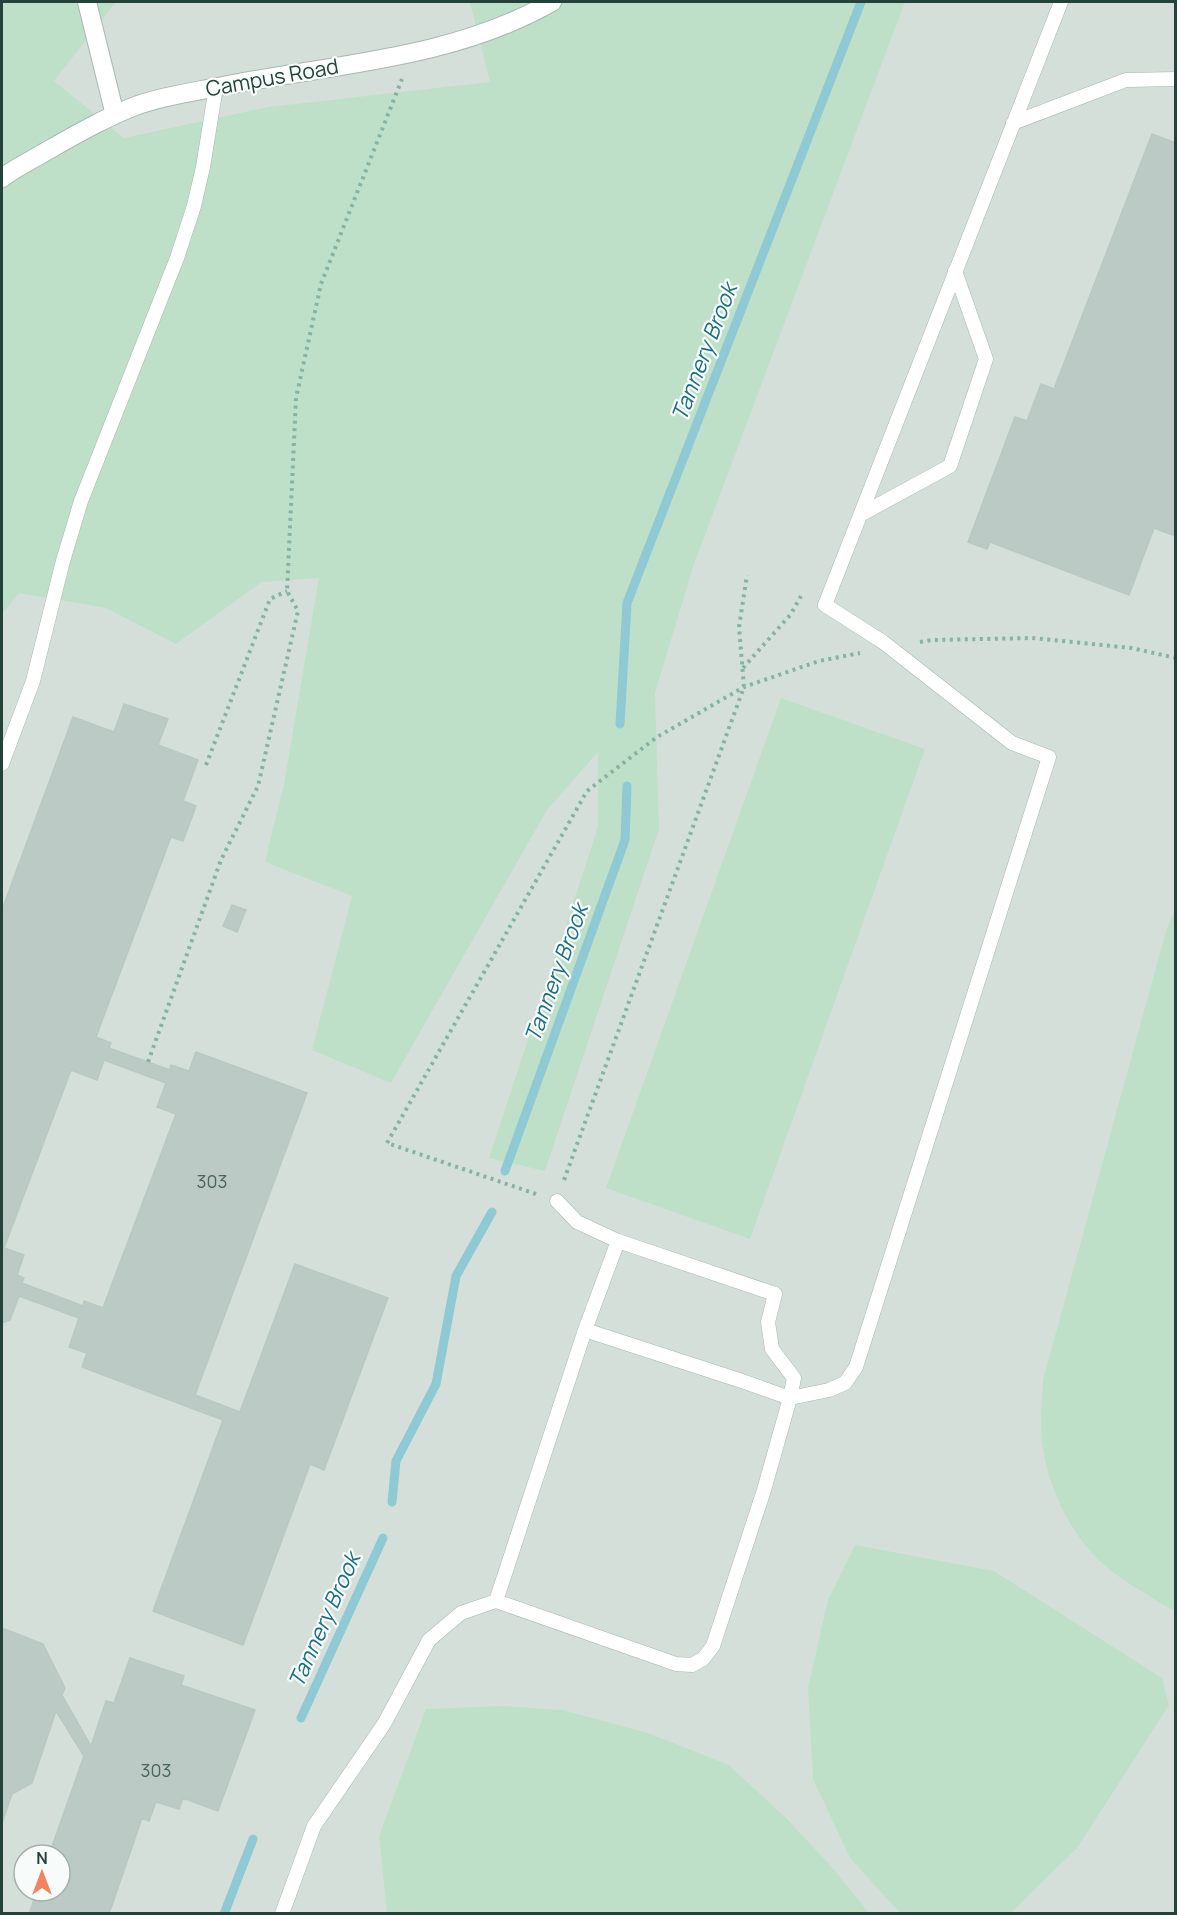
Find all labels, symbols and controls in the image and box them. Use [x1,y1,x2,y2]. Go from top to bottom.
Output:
street label: Campus Road [203,52,341,102]
water label: Tannery Brook [664,276,745,425]
water label: Tannery Brook [517,897,596,1046]
house number: 303 [197,1169,227,1193]
water label: Tannery Brook [281,1545,368,1692]
house number: 303 [141,1758,171,1782]
north arrow [12,1843,72,1903]
text: N [36,1847,48,1869]

